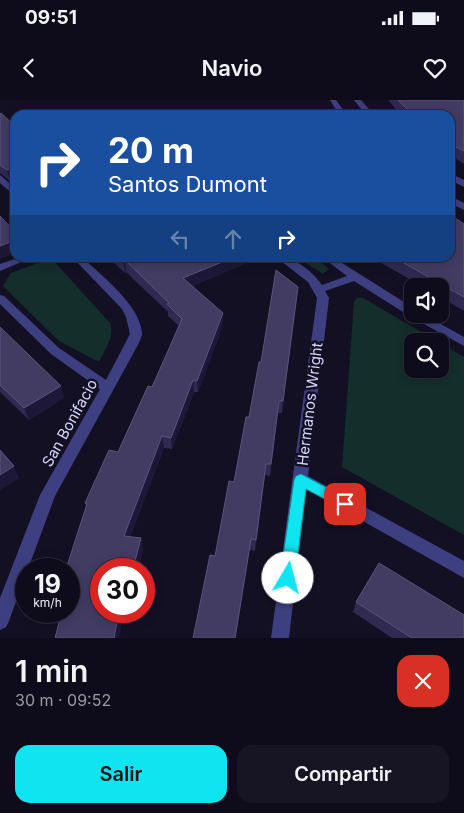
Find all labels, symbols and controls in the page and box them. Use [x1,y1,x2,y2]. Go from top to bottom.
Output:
text: 09:51 [25,6,77,29]
icon: back [15,54,43,82]
icon: heart [421,54,449,82]
text: Navio [201,55,263,81]
text: 20 m [108,129,194,171]
icon: right [25,130,90,195]
text: Santos Dumont [108,171,267,197]
icon: left [166,225,194,253]
icon: ahead [219,225,247,253]
icon: right [272,225,300,253]
map controls [404,278,449,378]
button: sound [404,278,449,323]
button: search [404,333,449,378]
street label: Hermanos Wright [293,341,327,467]
street label: San Bonifacio [38,376,101,470]
pin [324,483,366,525]
icon: arrive [331,490,359,518]
position arrow [261,551,313,603]
speed limit sign: 30 [90,558,155,623]
text: 19 [34,569,61,599]
text: km/h [33,595,62,610]
text: 1 min [15,653,88,689]
button: close [397,655,449,707]
text: 30 m · 09:52 [15,690,111,710]
button: Salir [15,745,227,803]
button: Compartir [237,745,449,803]

